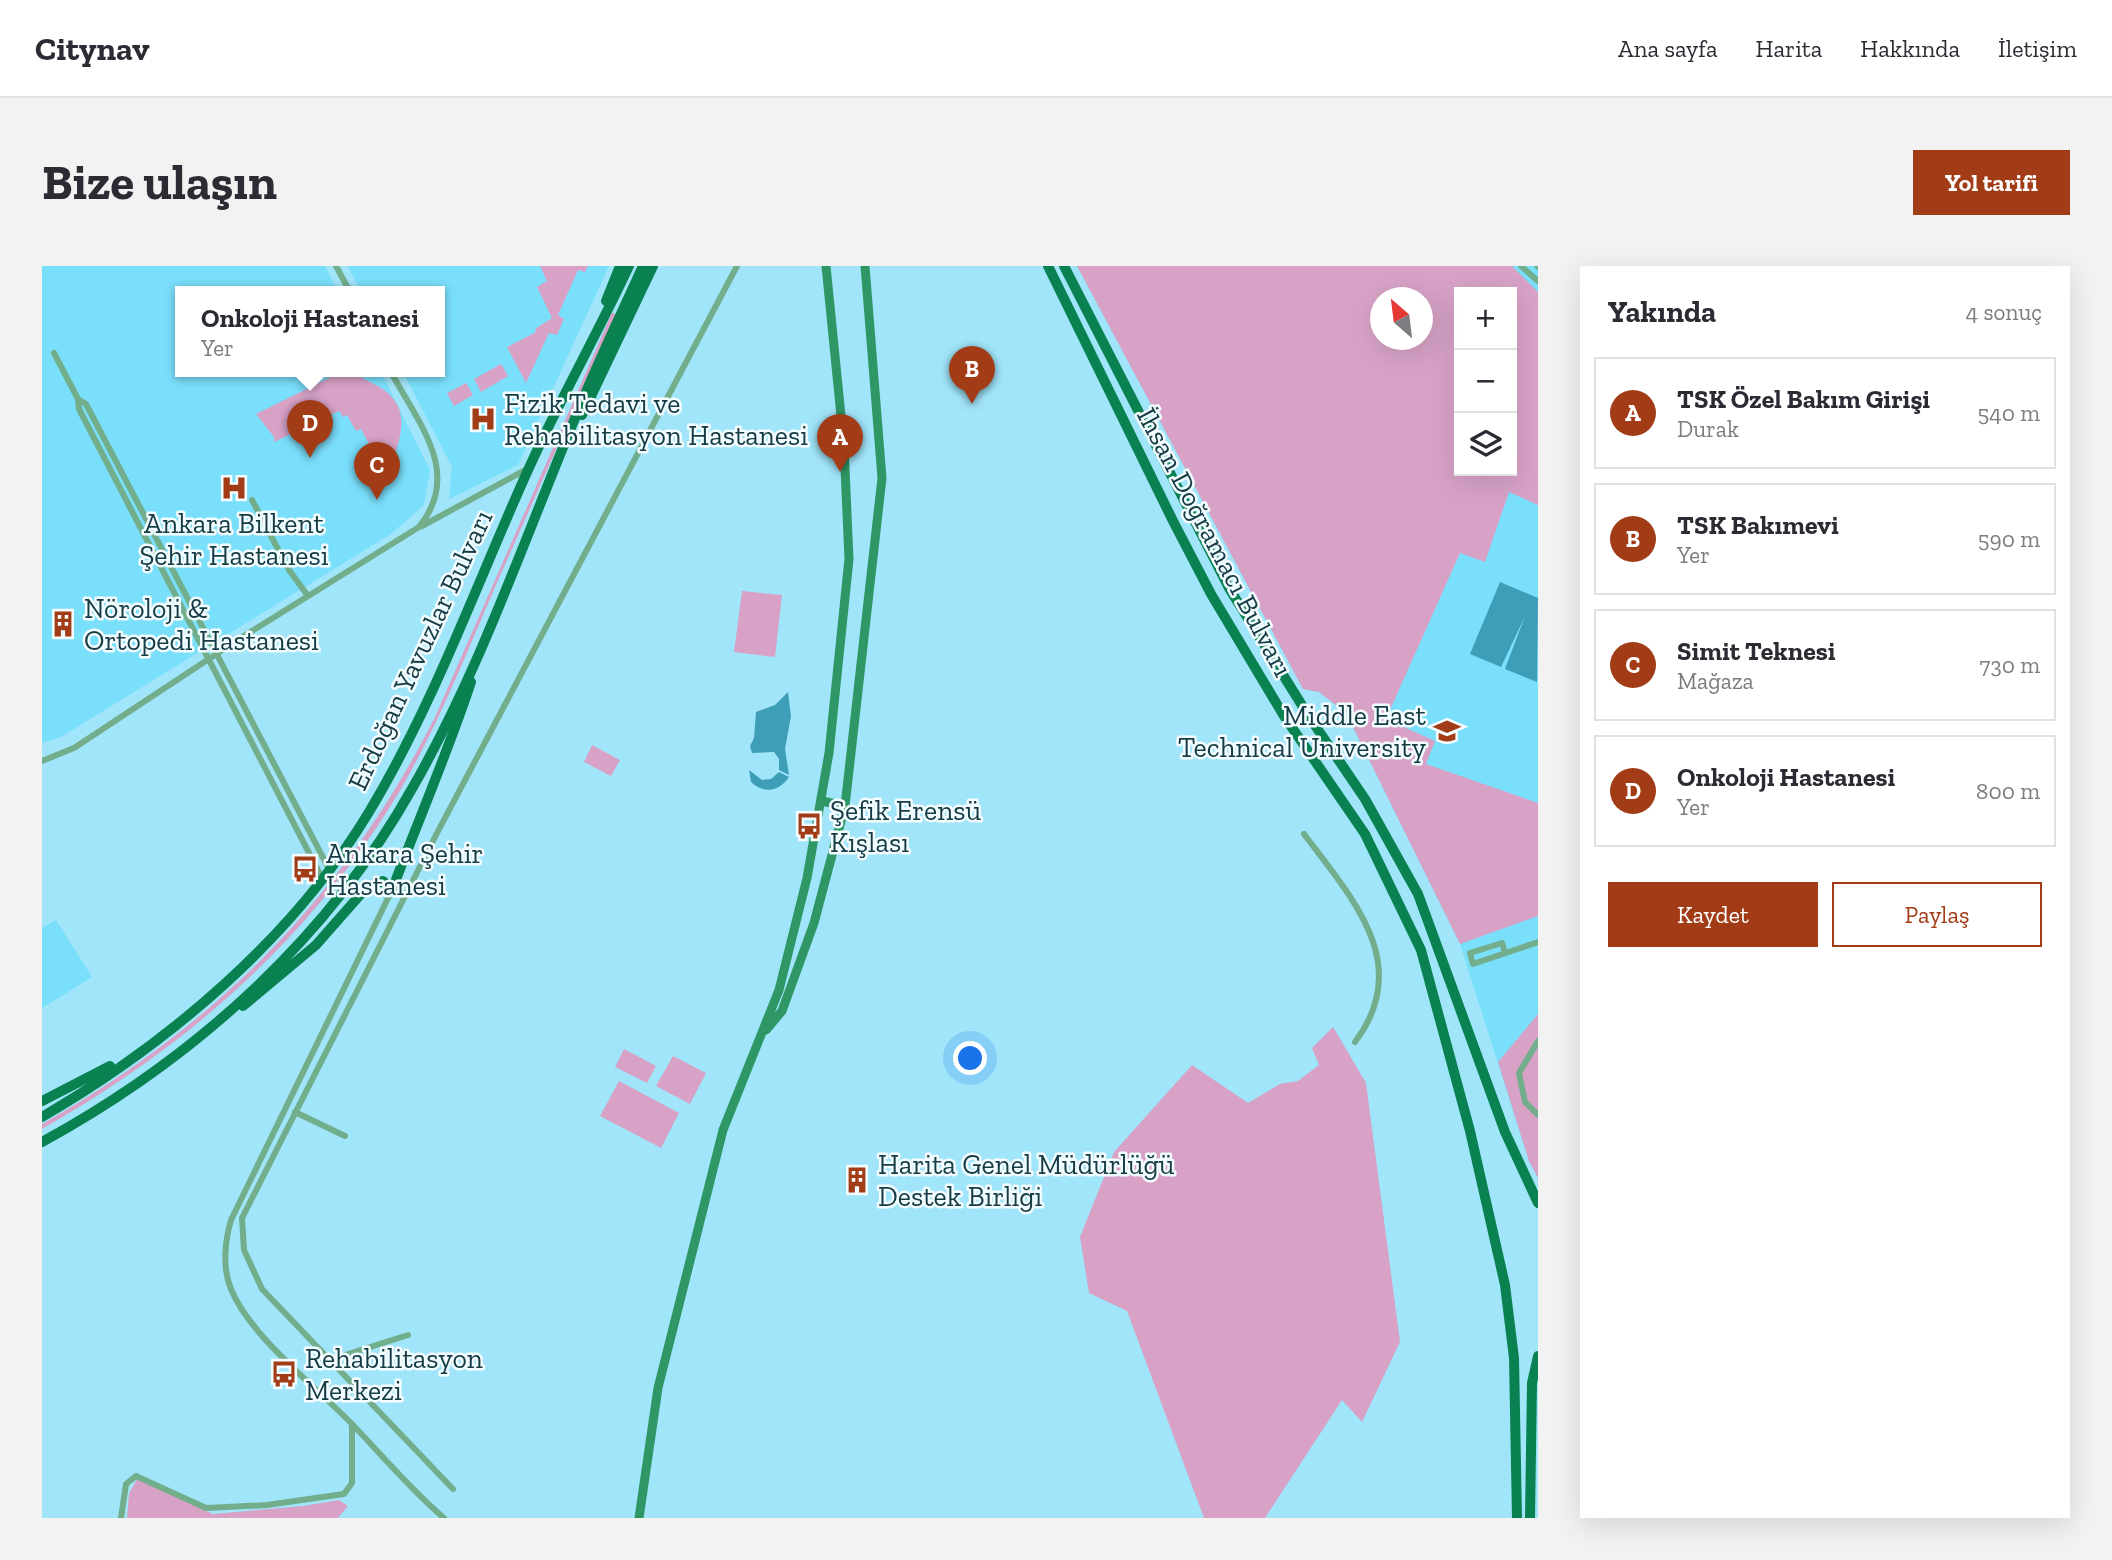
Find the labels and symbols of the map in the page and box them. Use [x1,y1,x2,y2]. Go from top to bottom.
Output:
north arrow [1370,287,1433,350]
pin: B [949,346,995,404]
place label: Fizik Tedavi ve Rehabilitasyon Hastanesi [504,387,808,452]
pin: D [287,400,333,458]
street label: İhsan Doğramacı Bulvarı [1130,402,1300,682]
hospital icon: Fizik Tedavi ve Rehabilitasyon Hastanesi [468,404,498,434]
pin: A [817,414,863,472]
pin: C [354,442,400,500]
hospital icon: Ankara Bilkent Şehir Hastanesi [219,473,249,503]
street label: Erdoğan Yavuzlar Bulvarı [341,505,499,795]
place label: Ankara Bilkent Şehir Hastanesi [139,507,329,572]
place label: Nöroloji & Ortopedi Hastanesi [84,592,319,657]
building icon: Nöroloji & Ortopedi Hastanesi [48,609,78,639]
place label: Middle East Technical University [1178,699,1427,764]
school or university icon: Middle East Technical University [1432,716,1462,746]
place label: Şefik Erensü Kışlası [830,794,981,859]
bus stop icon: Şefik Erensü Kışlası [794,811,824,841]
place label: Ankara Şehir Hastanesi [326,837,483,902]
bus stop icon: Ankara Şehir Hastanesi [290,854,320,884]
your location [953,1041,987,1075]
place label: Harita Genel Müdürlüğü Destek Birliği [878,1148,1175,1213]
building icon: Harita Genel Müdürlüğü Destek Birliği [842,1165,872,1195]
place label: Rehabilitasyon Merkezi [305,1342,483,1407]
bus stop icon: Rehabilitasyon Merkezi [269,1359,299,1389]

